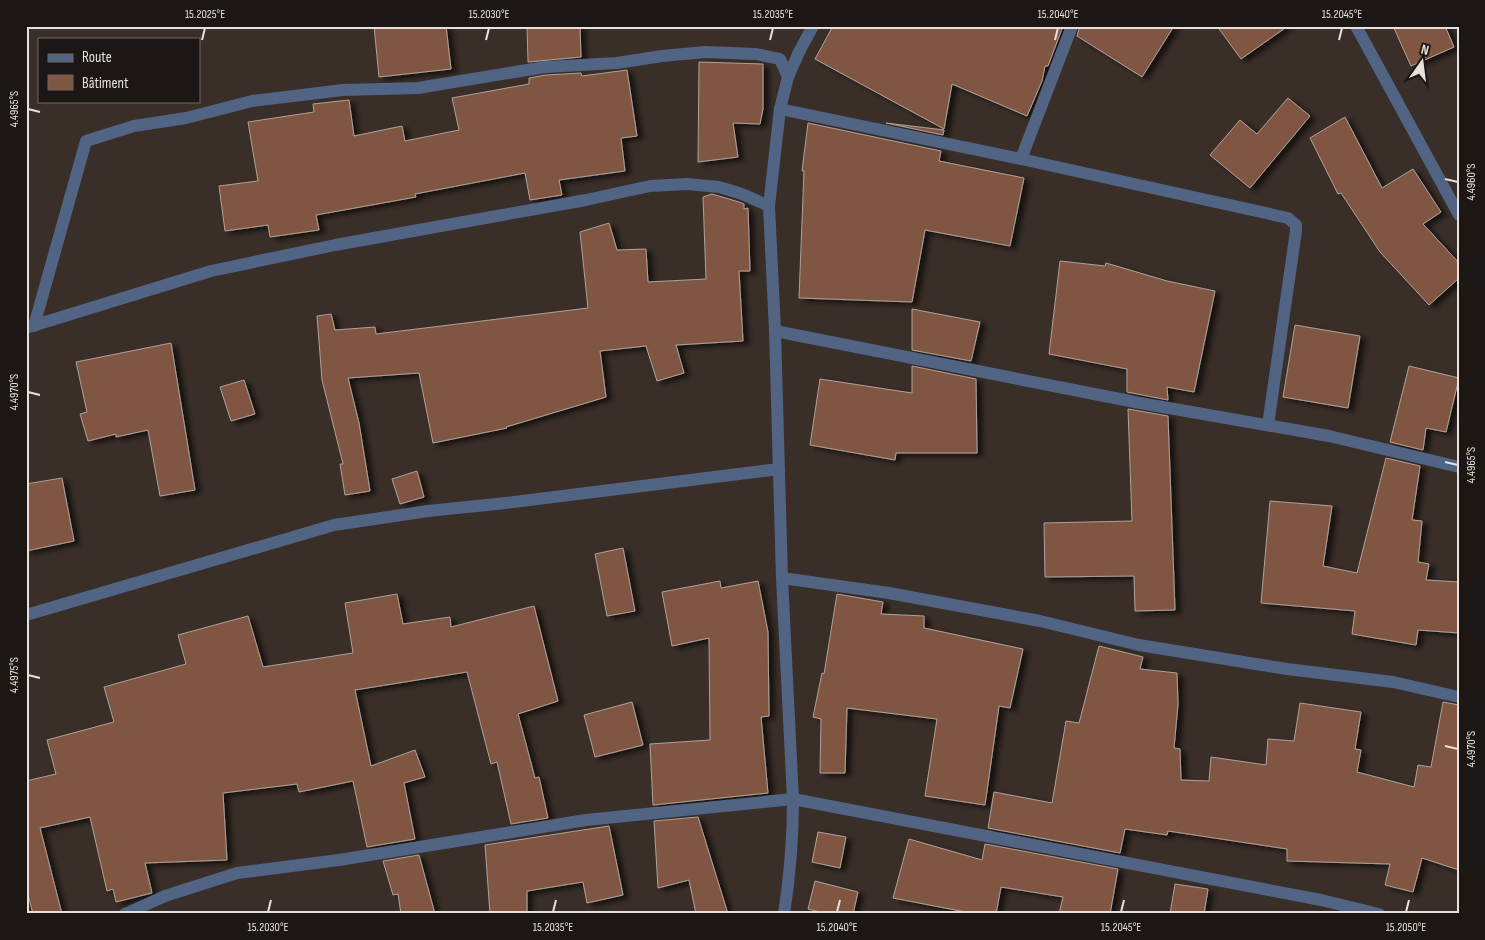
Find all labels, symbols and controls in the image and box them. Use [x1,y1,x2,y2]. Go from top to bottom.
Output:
text: 15.2025°E [185,7,225,22]
text: 15.2030°E [469,7,509,22]
text: 15.2035°E [753,7,793,22]
text: 15.2040°E [1038,7,1078,22]
text: 15.2045°E [1322,7,1362,22]
legend [38,38,200,102]
north arrow [1398,38,1448,88]
text: N [1419,41,1431,59]
text: Route [82,48,112,67]
text: Bâtiment [82,74,129,93]
text: 4.4965°S [7,91,22,127]
text: 4.4960°S [1464,164,1479,200]
text: 4.4970°S [7,374,22,410]
text: 4.4965°S [1464,447,1479,483]
text: 4.4975°S [7,657,22,693]
text: 4.4970°S [1464,731,1479,767]
text: 15.2030°E [248,920,288,935]
text: 15.2035°E [533,920,573,935]
text: 15.2040°E [817,920,857,935]
text: 15.2045°E [1101,920,1141,935]
text: 15.2050°E [1386,920,1426,935]

